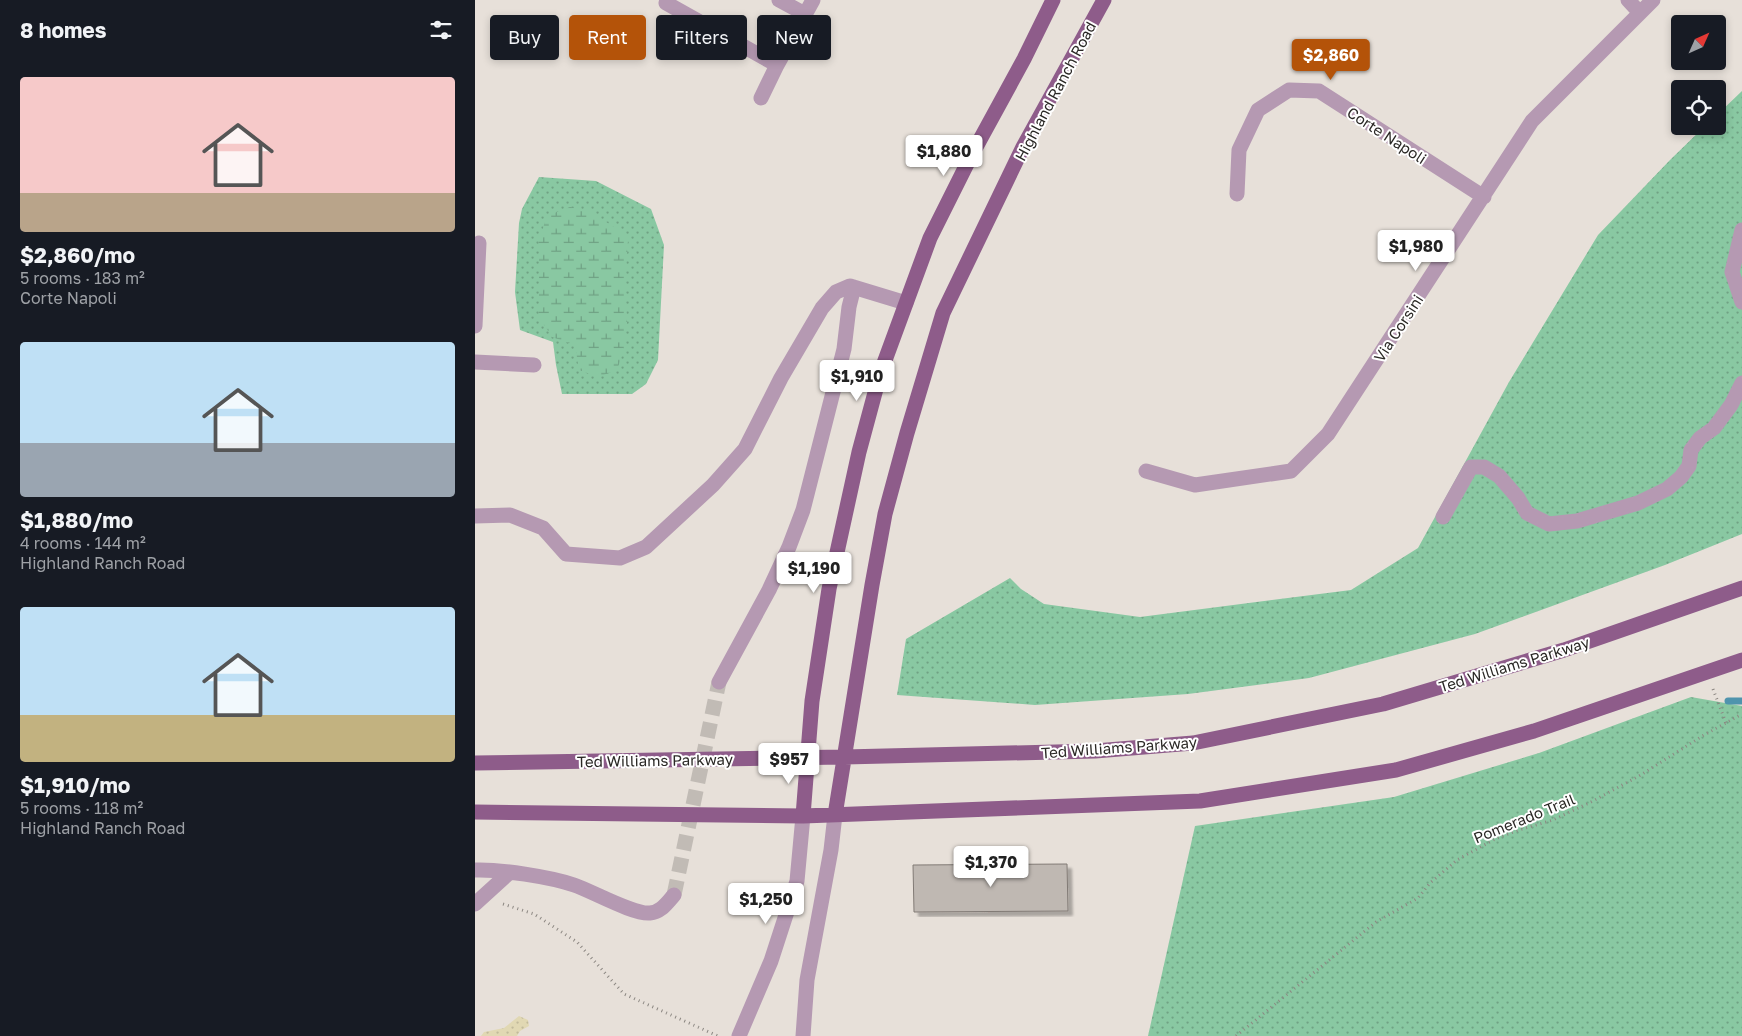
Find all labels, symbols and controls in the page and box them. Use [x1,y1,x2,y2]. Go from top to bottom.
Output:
chip: Buy [490,15,559,60]
chip: Rent [569,15,646,60]
chip: Filters [656,15,747,60]
chip: New [757,15,831,60]
north arrow [1671,15,1726,70]
map controls [1671,15,1726,135]
icon: filters [427,16,455,44]
text: 8 homes [20,17,107,43]
street label: Highland Ranch Road [1011,18,1099,164]
pin: $2,860 [1290,38,1372,81]
text: $2,860 [1303,45,1359,65]
button: locate [1671,80,1726,135]
street label: Corte Napoli [1344,103,1430,167]
icon: home [193,110,283,200]
pin: $1,880 [903,134,985,177]
text: $1,880 [917,141,971,161]
pin: $1,980 [1375,230,1457,272]
text: $1,980 [1389,236,1443,256]
text: $2,860/mo [20,242,135,268]
text: 5 rooms · 183 m² [20,268,145,288]
text: Corte Napoli [20,288,117,308]
street label: Via Corsini [1370,291,1426,365]
pin: $1,910 [816,360,898,402]
text: $1,910 [831,366,883,386]
icon: home [193,375,283,465]
text: $1,880/mo [20,507,133,533]
text: 4 rooms · 144 m² [20,533,146,553]
pin: $1,190 [773,552,855,594]
text: Highland Ranch Road [20,553,185,573]
text: $1,190 [788,558,840,578]
street label: Ted Williams Parkway [1437,632,1592,695]
icon: home [193,640,283,730]
street label: Ted Williams Parkway [1040,733,1198,761]
pin: $957 [759,742,819,785]
text: $957 [769,749,809,769]
street label: Ted Williams Parkway [577,750,734,770]
text: $1,910/mo [20,772,130,798]
street label: Pomerado Trail [1471,789,1578,847]
text: 5 rooms · 118 m² [20,798,143,818]
text: Highland Ranch Road [20,818,185,838]
pin: $1,370 [950,846,1032,888]
text: $1,370 [965,852,1017,872]
pin: $1,250 [725,882,807,925]
text: $1,250 [739,889,793,909]

